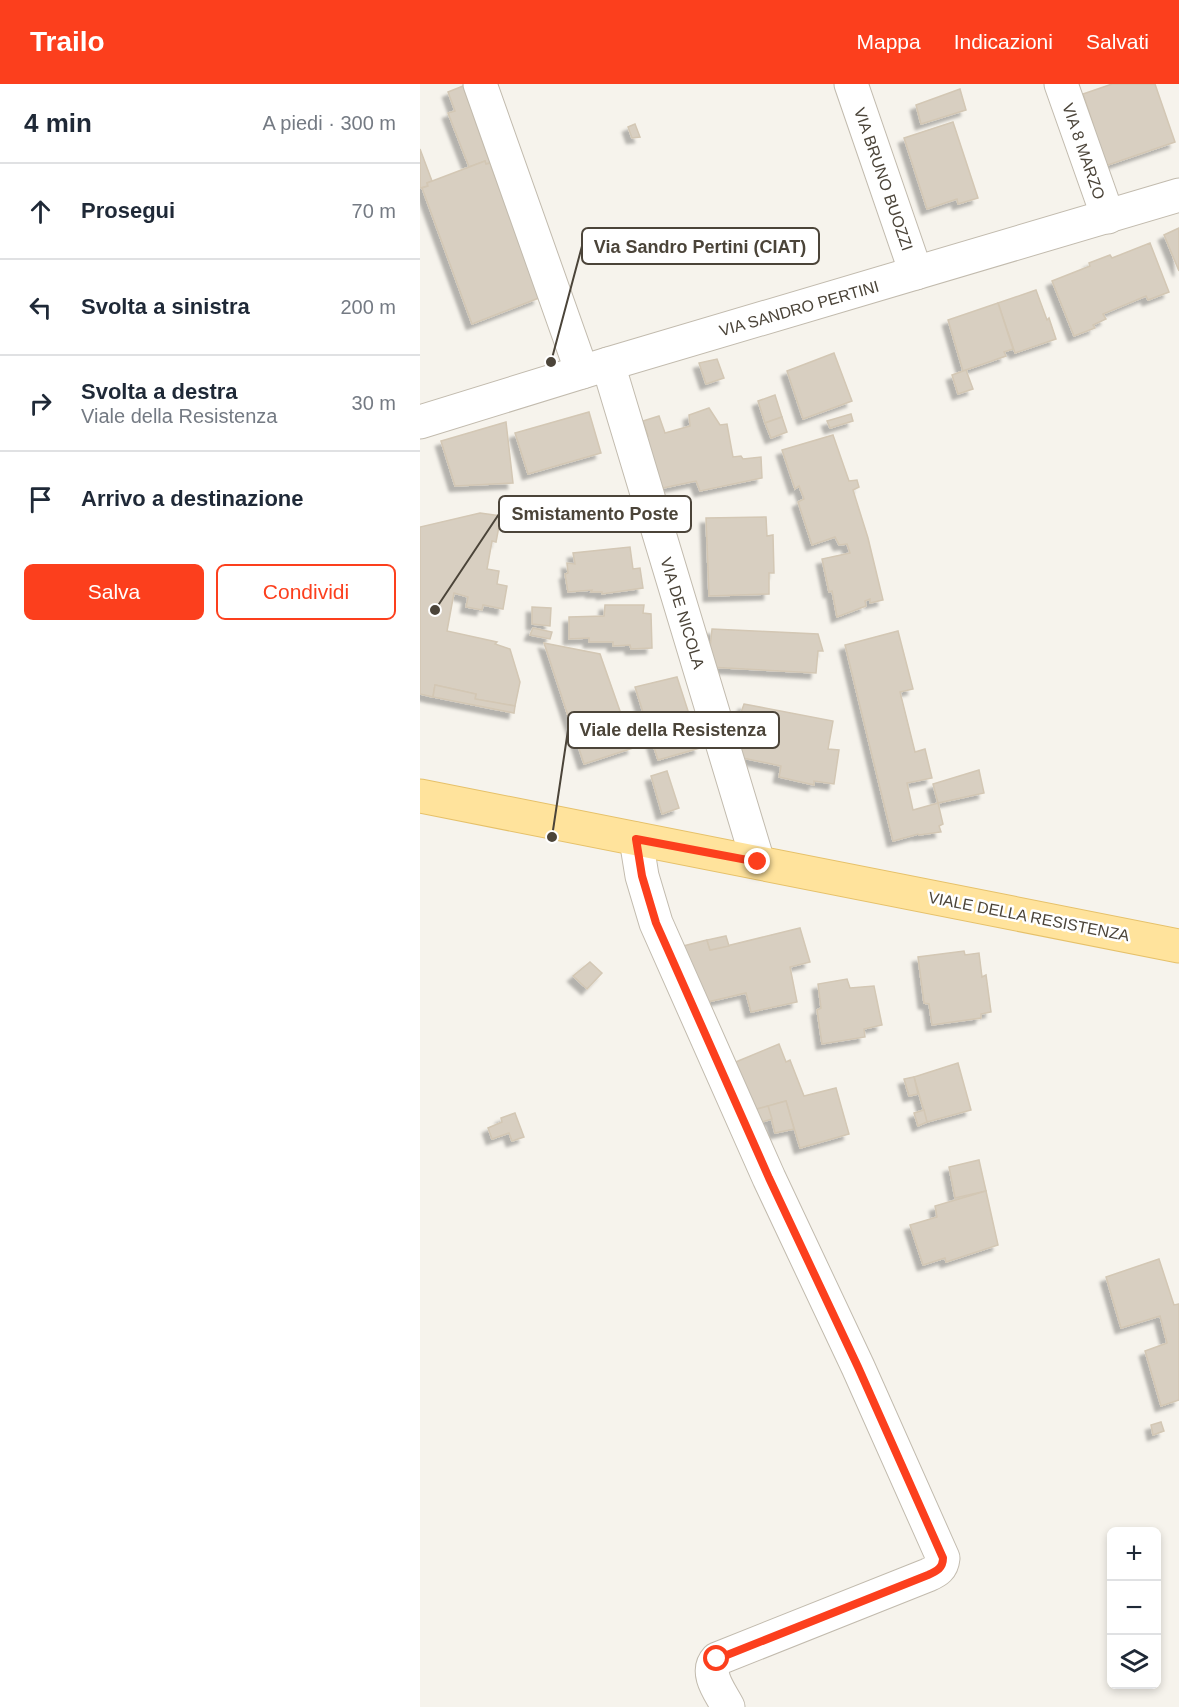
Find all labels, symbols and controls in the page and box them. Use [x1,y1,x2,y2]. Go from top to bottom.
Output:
text: Trailo [30,26,105,57]
text: Mappa [857,30,921,53]
text: Indicazioni [954,30,1053,53]
text: Salvati [1086,30,1149,53]
street label: VIA 8 MARZO [1059,101,1108,201]
street label: VIA BRUNO BUOZZI [851,105,916,253]
text: 4 min [24,108,92,138]
text: A piedi · 300 m [263,112,396,134]
icon: ahead [24,195,57,228]
text: Prosegui [81,198,175,223]
text: 70 m [352,200,396,222]
callout: Via Sandro Pertini (CIAT) [582,228,819,264]
text: Via Sandro Pertini (CIAT) [594,237,806,257]
street label: VIA SANDRO PERTINI [717,278,881,339]
icon: left [24,291,57,324]
text: Svolta a sinistra [81,294,250,319]
text: 200 m [340,296,396,318]
text: Svolta a destra [81,379,238,404]
icon: right [24,387,57,420]
text: 30 m [352,392,396,414]
text: Viale della Resistenza [81,405,277,427]
icon: arrive [24,483,57,516]
text: Arrivo a destinazione [81,486,304,511]
callout: Smistamento Poste [499,496,691,532]
text: Smistamento Poste [511,504,679,524]
street label: VIA DE NICOLA [657,555,708,671]
button: Salva [24,564,204,620]
button: Condividi [216,564,396,620]
callout: Viale della Resistenza [568,712,779,748]
text: Viale della Resistenza [580,720,767,740]
route end [744,848,770,874]
street label: VIALE DELLA RESISTENZA [927,889,1131,944]
map controls [1107,1527,1161,1689]
button: + [1107,1527,1161,1581]
button: − [1107,1581,1161,1635]
button: layers [1107,1635,1161,1689]
route start [703,1645,729,1671]

